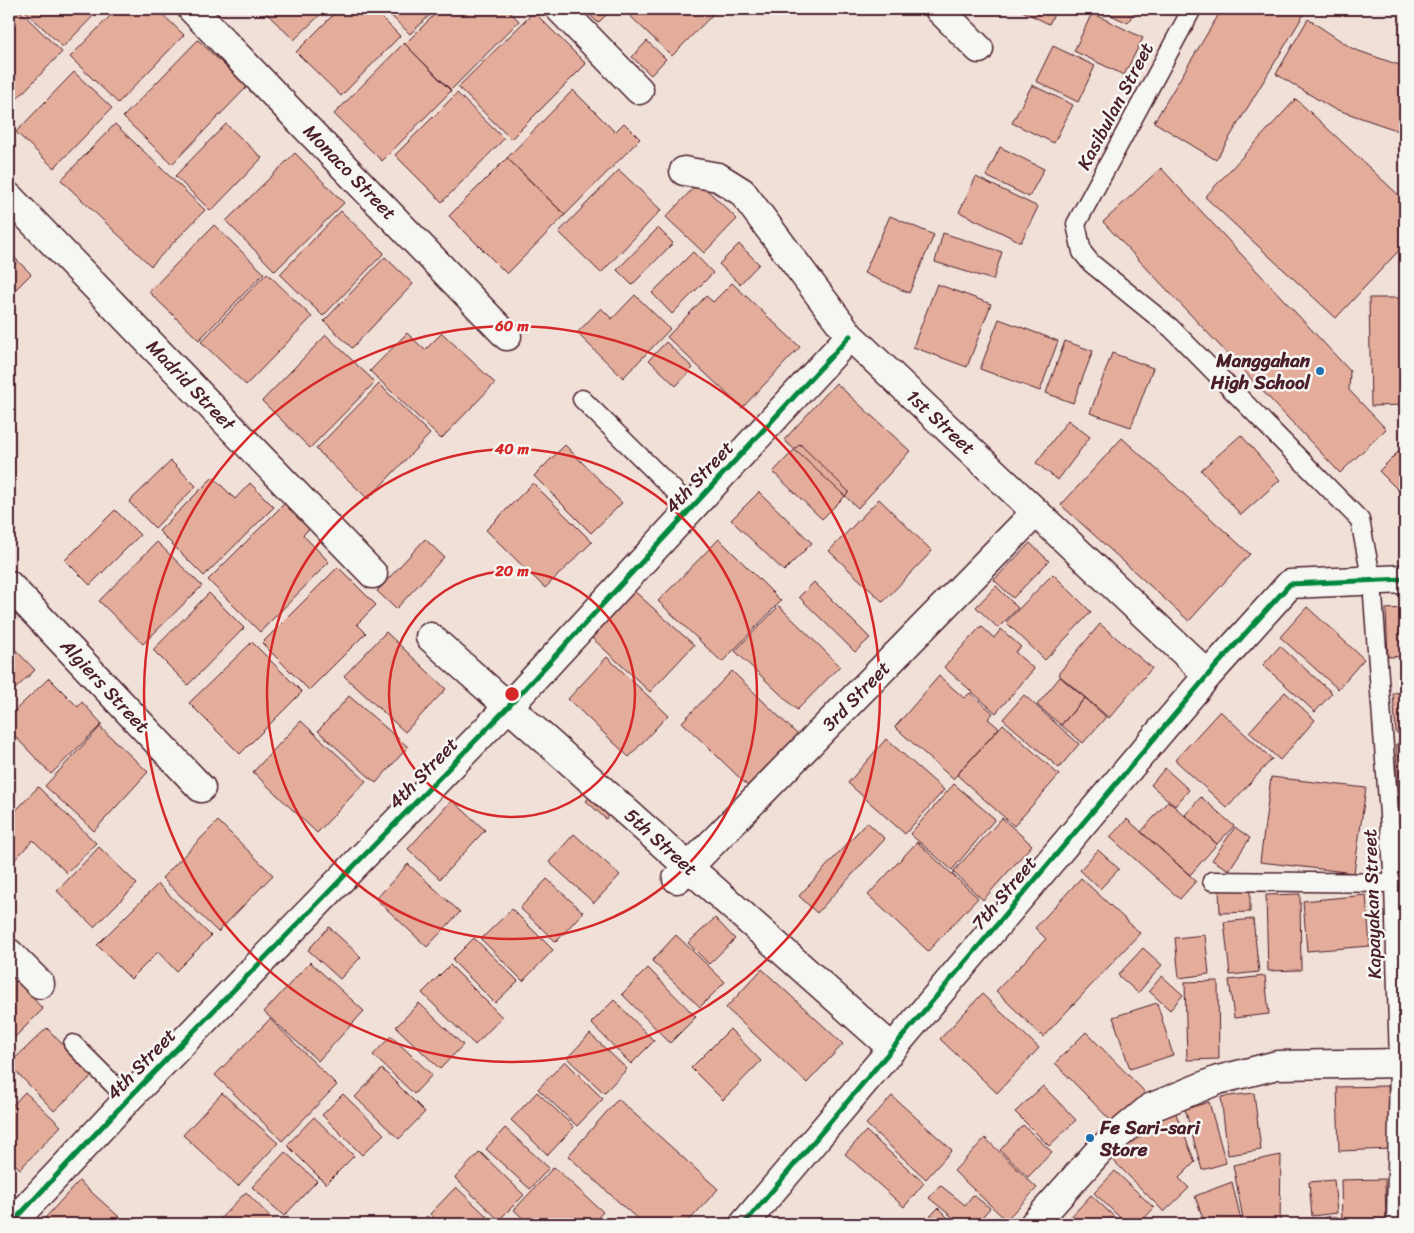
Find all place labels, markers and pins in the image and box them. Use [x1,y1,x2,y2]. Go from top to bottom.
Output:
place label: Manggahan High School [1210,344,1312,399]
marker: Manggahan High School [1314,365,1326,377]
centre of rings [503,685,521,703]
place label: Fe Sari-sari Store [1099,1111,1201,1166]
marker: Fe Sari-sari Store [1084,1132,1096,1144]

